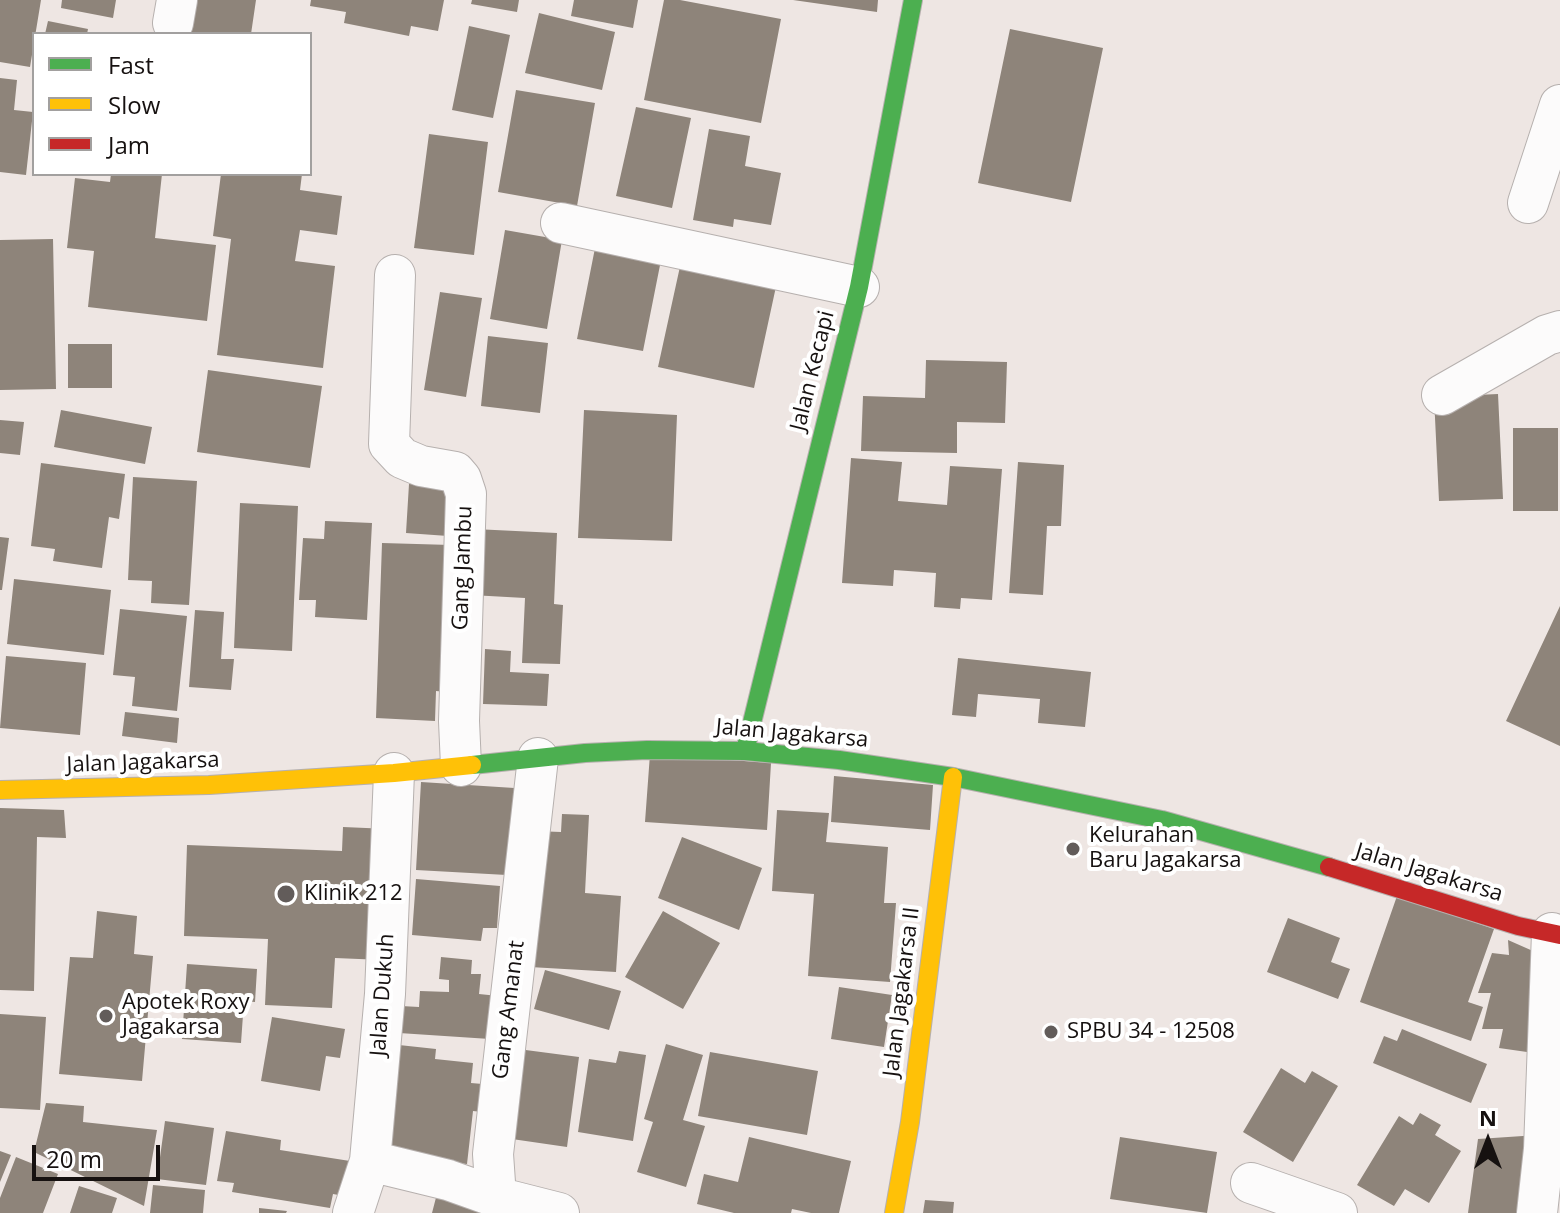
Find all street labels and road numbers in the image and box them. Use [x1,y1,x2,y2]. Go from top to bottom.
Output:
street label: Jalan Kecapi [785,308,841,434]
street label: Gang Jambu [448,505,478,631]
street label: Jalan Jagakarsa [715,714,869,754]
street label: Jalan Jagakarsa [66,747,220,779]
street label: Jalan Jagakarsa [1352,838,1506,908]
street label: Jalan Jagakarsa II [878,906,926,1078]
street label: Jalan Dukuh [366,933,400,1057]
street label: Gang Amanat [487,939,531,1081]

